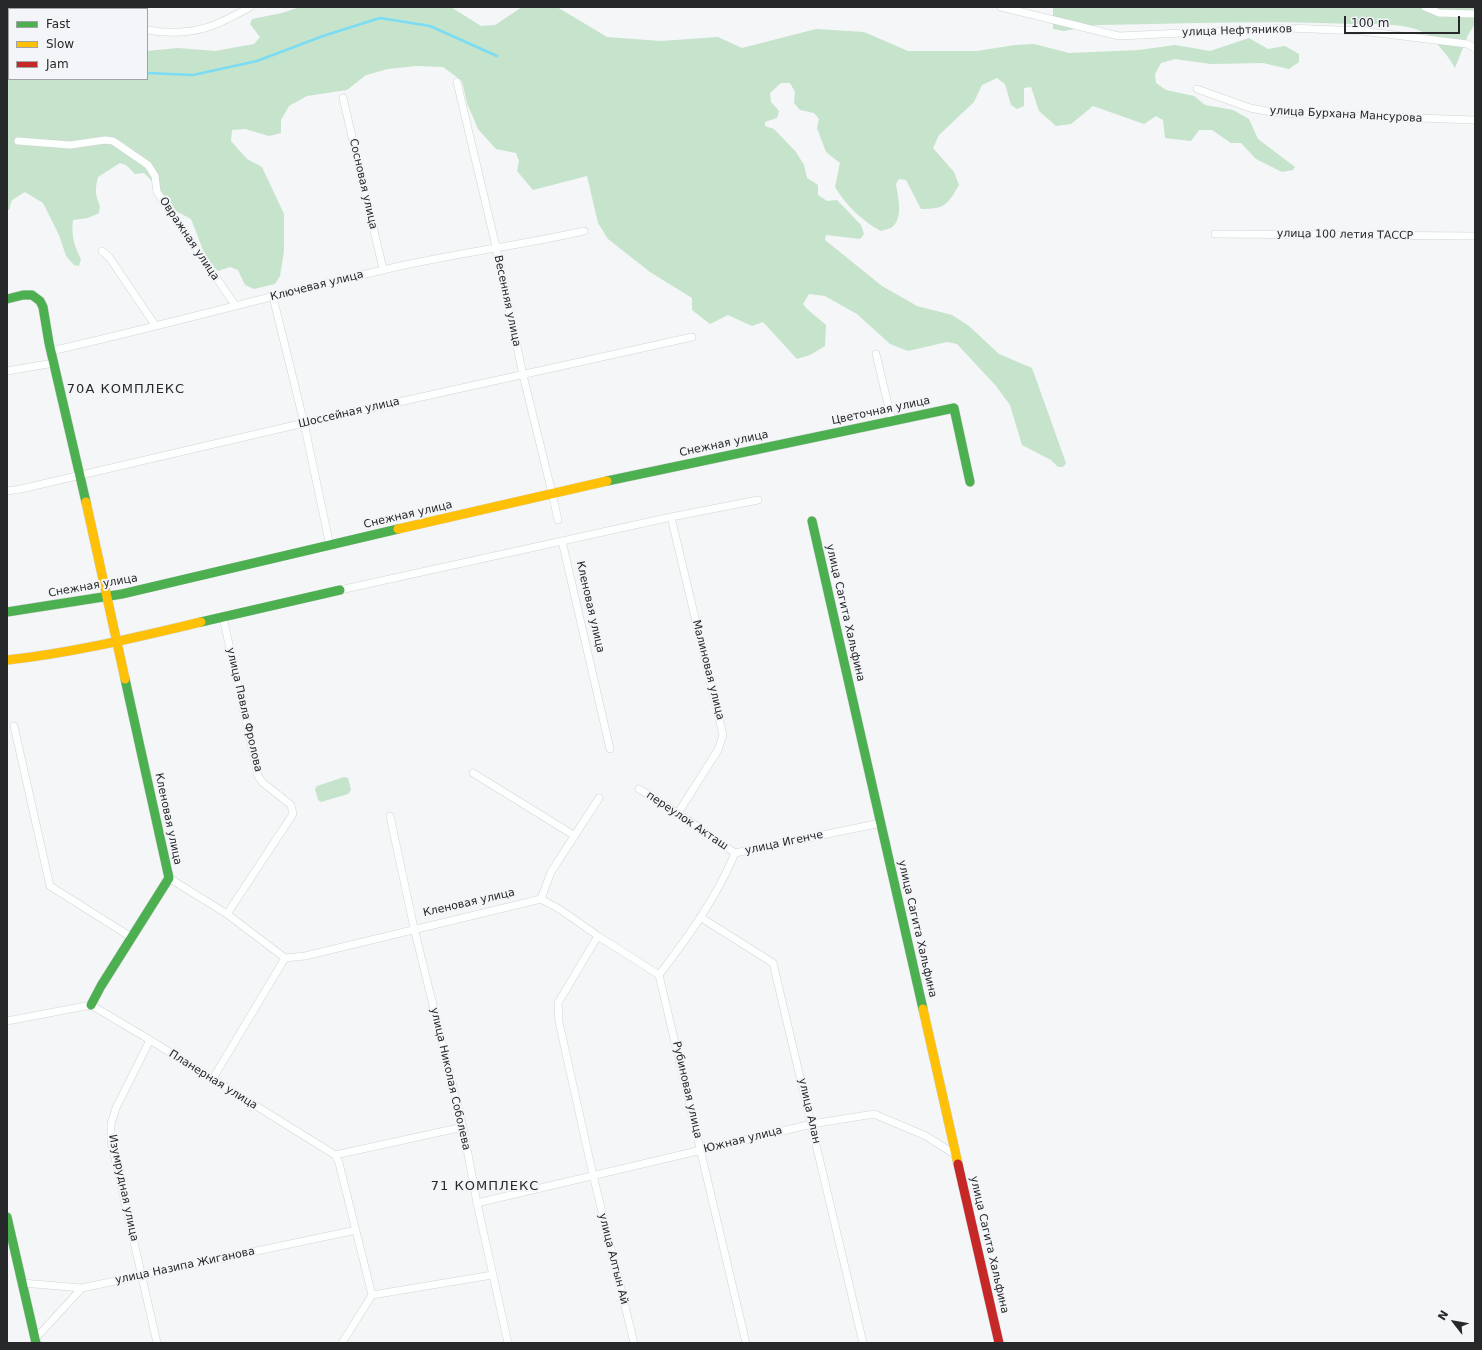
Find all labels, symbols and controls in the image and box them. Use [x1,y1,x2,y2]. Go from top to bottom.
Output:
legend [8,8,148,80]
scale bar [1346,8,1462,34]
text: 100 m [1351,16,1389,30]
text: Fast [46,17,70,31]
street label: улица Нефтяников [1182,22,1292,40]
text: Slow [46,37,74,51]
text: Jam [46,57,69,71]
street label: улица Бурхана Мансурова [1269,104,1423,126]
street label: Сосновая улица [346,137,380,231]
street label: Овражная улица [156,195,222,283]
street label: улица 100 летия ТАССР [1277,227,1413,243]
street label: Весенняя улица [491,254,523,348]
street label: Ключевая улица [269,268,365,304]
district label: 70А КОМПЛЕКС [67,382,185,398]
street label: Цветочная улица [831,394,931,428]
street label: Шоссейная улица [297,395,401,431]
street label: Снежная улица [678,428,770,460]
street label: Снежная улица [362,498,454,532]
street label: улица Сагита Хальфина [823,543,867,683]
street label: Кленовая улица [573,560,607,654]
street label: Снежная улица [47,572,139,600]
street label: Малиновая улица [689,619,727,721]
street label: улица Павла Фролова [223,646,265,774]
street label: Кленовая улица [152,772,184,866]
street label: переулок Акташ [644,789,730,853]
street label: улица Игенче [744,828,824,858]
street label: улица Сагита Хальфина [895,859,939,999]
street label: Кленовая улица [422,886,516,920]
street label: улица Николая Соболева [427,1006,473,1152]
street label: Рубиновая улица [669,1040,705,1140]
street label: Планерная улица [166,1047,260,1113]
street label: улица Алан [795,1077,823,1145]
street label: Южная улица [702,1124,784,1156]
street label: Изумрудная улица [105,1133,141,1243]
street label: улица Сагита Хальфина [967,1175,1011,1315]
district label: 71 КОМПЛЕКС [431,1179,539,1195]
street label: улица Алтын Ай [595,1212,631,1306]
street label: улица Назипа Жиганова [114,1245,256,1287]
north arrow [1434,1302,1474,1342]
text: N [1435,1308,1451,1323]

